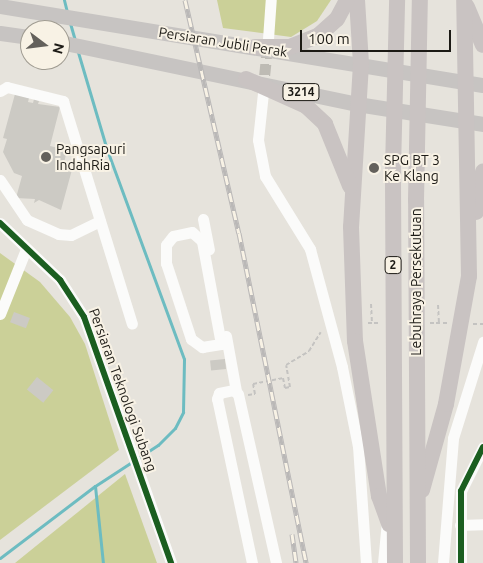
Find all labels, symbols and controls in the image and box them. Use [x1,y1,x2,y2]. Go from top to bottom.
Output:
north arrow [20,20,70,70]
scale bar [303,20,454,52]
street label: Persiaran Jubli Perak [157,24,289,60]
text: 100 m [308,30,350,47]
text: N [49,41,68,56]
road number: 3214 [282,82,320,101]
place label: Pangsapuri IndahRia [56,141,126,174]
marker: Pangsapuri IndahRia [40,151,52,163]
place label: SPG BT 3 Ke Klang [384,152,440,184]
marker: SPG BT 3 Ke Klang [368,162,380,174]
street label: Lebuhraya Persekutuan [408,208,424,356]
road number: 2 [384,256,402,274]
street label: Persiaran Teknologi Subang [86,306,160,474]

